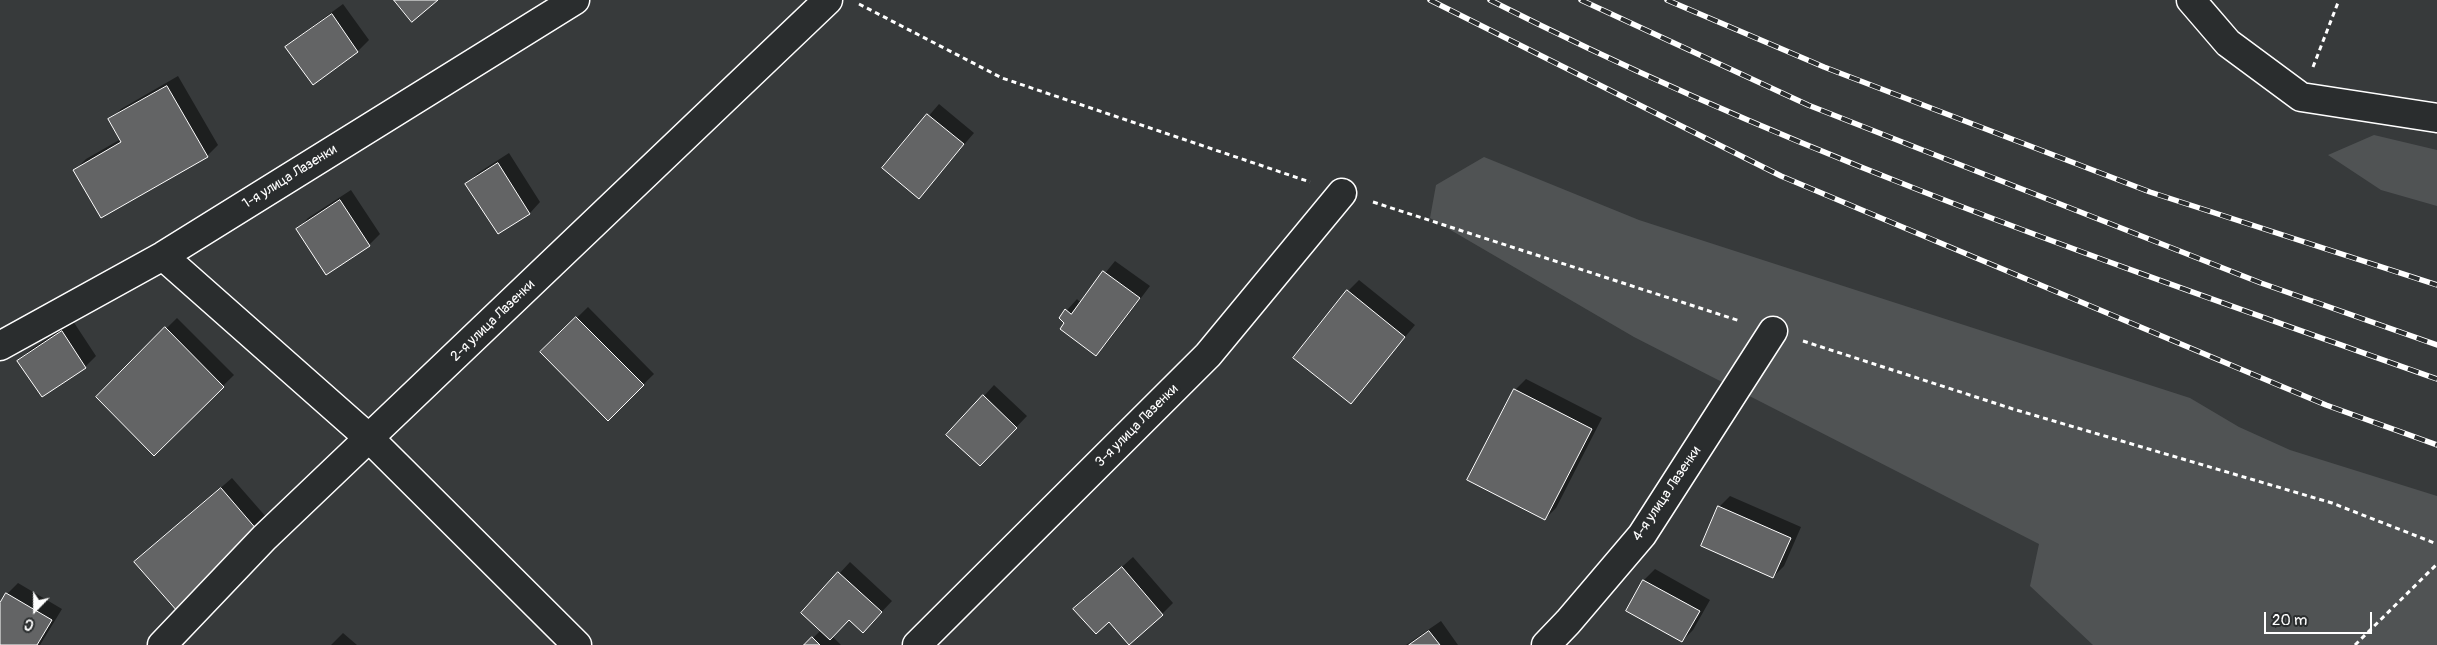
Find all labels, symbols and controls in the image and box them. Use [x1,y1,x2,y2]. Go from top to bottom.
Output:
street label: 1-я улица Лазенки [240,141,340,213]
street label: 2-я улица Лазенки [447,277,539,365]
street label: 3-я улица Лазенки [1092,381,1182,471]
street label: 4-я улица Лазенки [1629,443,1705,545]
north arrow [10,585,60,635]
scale bar [2267,602,2374,634]
text: 20 m [2272,611,2307,630]
text: С [22,615,36,634]

